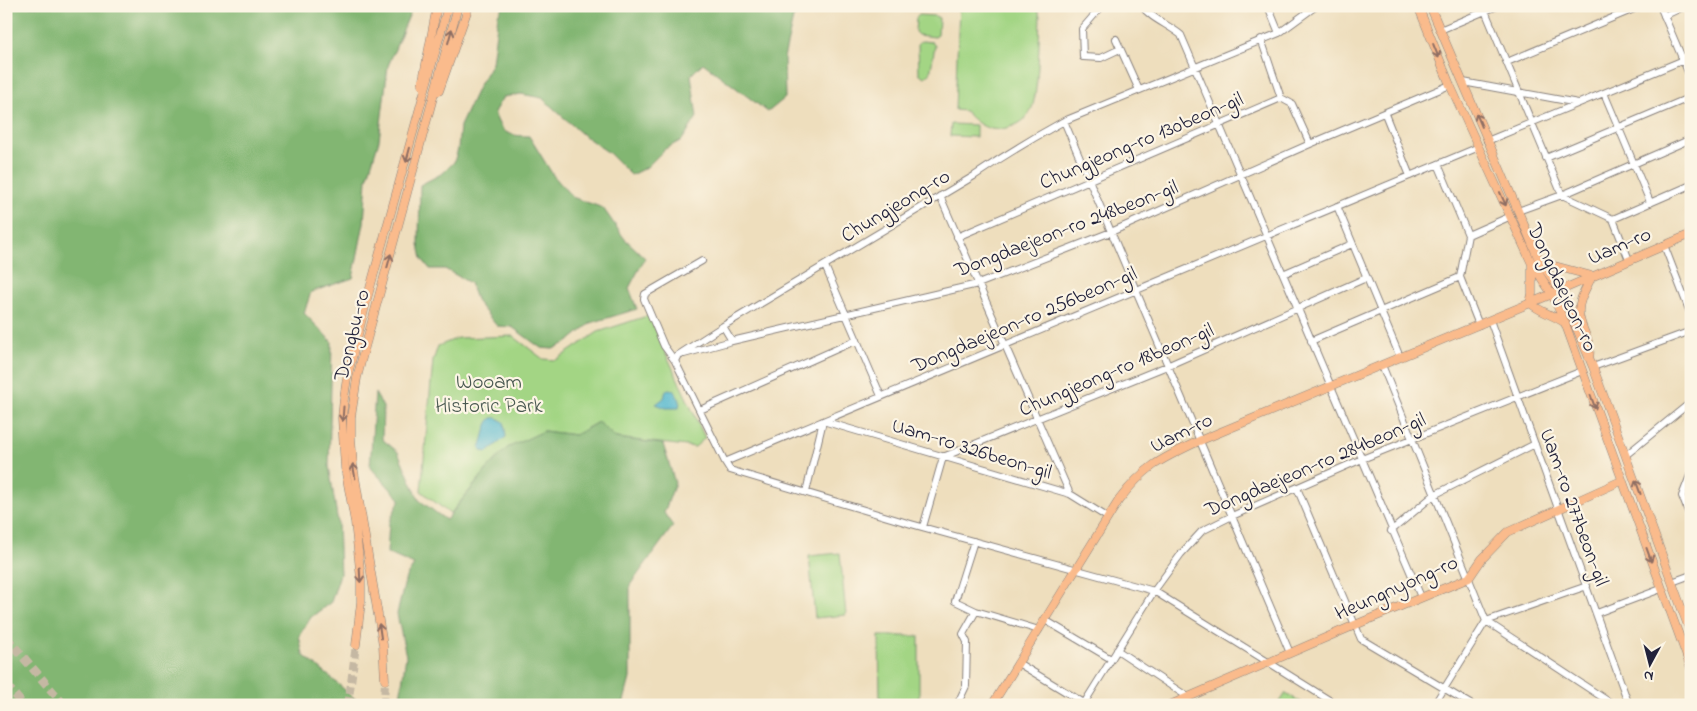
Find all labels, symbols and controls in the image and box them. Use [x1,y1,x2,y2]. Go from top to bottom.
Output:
one-way arrow [445,29,455,45]
one-way arrow [1432,43,1441,59]
street label: Chungjeong-ro 130beon-gil [1035,85,1249,200]
one-way arrow [1474,113,1483,129]
one-way arrow [402,146,412,162]
street label: Chungjeong-ro [836,162,958,253]
street label: Dongdaejeon-ro 248beon-gil [950,173,1184,289]
one-way arrow [1499,191,1509,206]
street label: Dongdaejeon-ro [1516,218,1604,358]
street label: Uam-ro [1583,220,1656,274]
one-way arrow [384,253,394,269]
street label: Dongdaejeon-ro 256beon-gil [907,260,1143,384]
street label: Dongbu-ro [327,286,381,386]
street label: Chungjeong-ro 18beon-gil [1015,316,1220,427]
park label: Wooam Historic Park [435,368,544,422]
one-way arrow [1589,394,1598,409]
one-way arrow [338,405,347,421]
street label: Uam-ro [1146,406,1218,462]
street label: Dongdaejeon-ro 284beon-gil [1200,406,1432,528]
street label: Uam-ro 326beon-gil [887,411,1055,490]
street label: Uam-ro 277beon-gil [1529,425,1616,591]
one-way arrow [349,463,359,479]
one-way arrow [1633,480,1642,495]
one-way arrow [1645,547,1654,562]
street label: Heungnyong-ro [1330,548,1464,631]
one-way arrow [356,567,365,583]
one-way arrow [375,623,385,639]
north arrow [1624,638,1674,688]
text: N [1643,664,1655,686]

